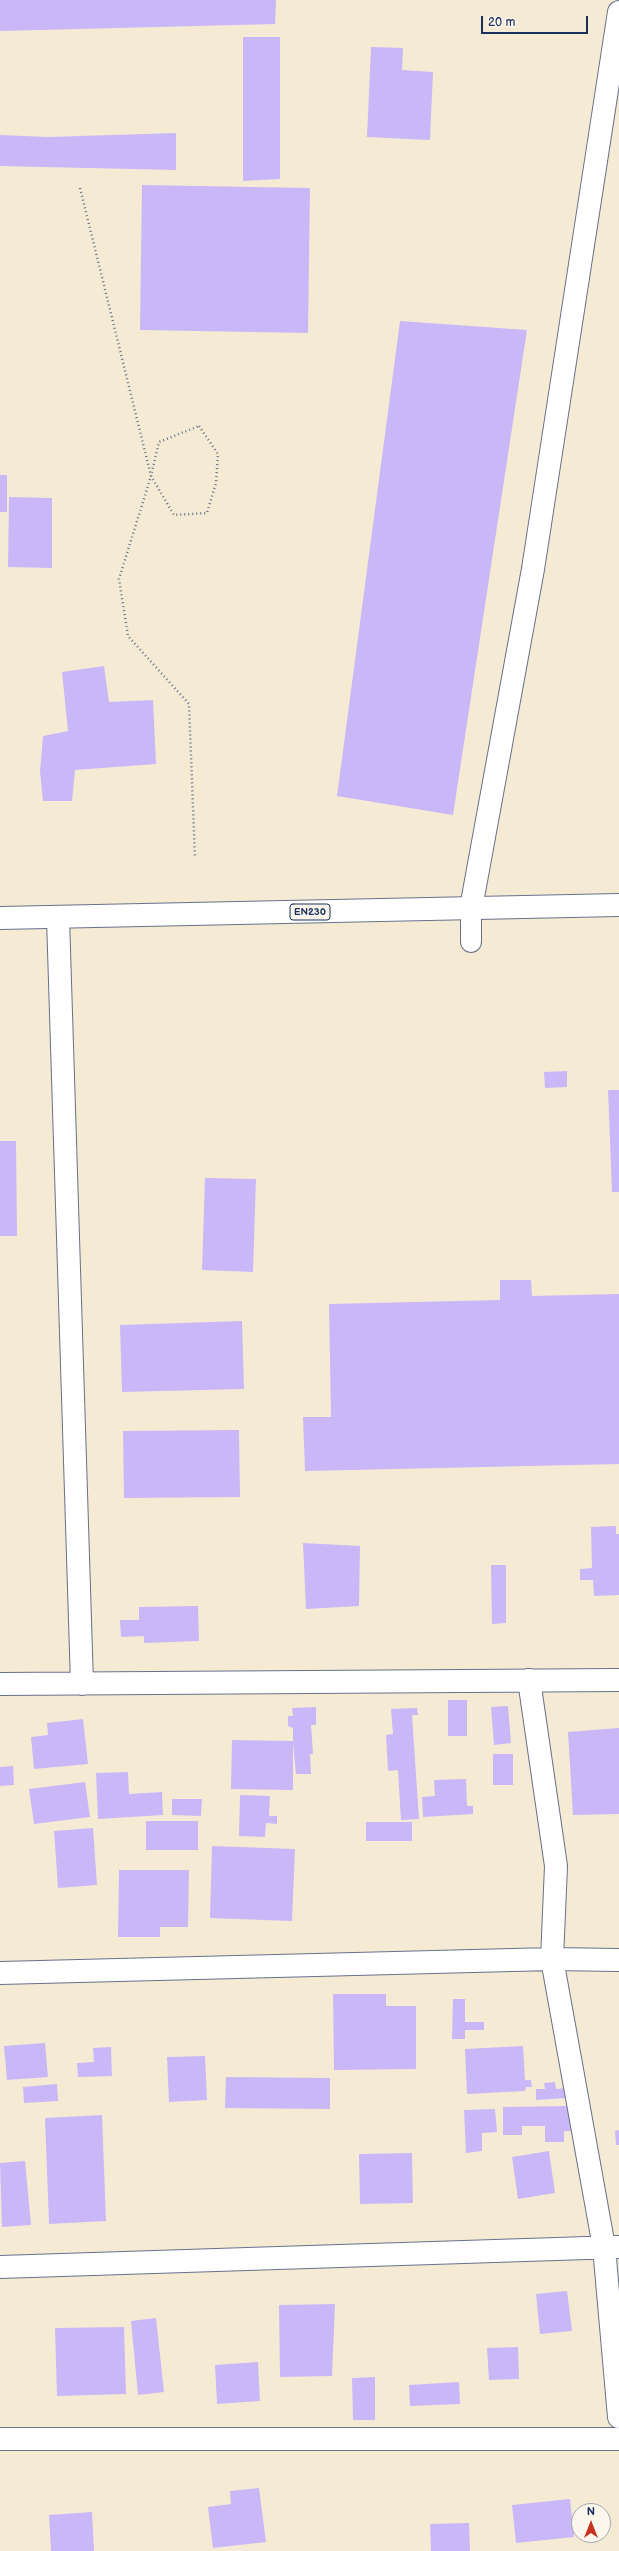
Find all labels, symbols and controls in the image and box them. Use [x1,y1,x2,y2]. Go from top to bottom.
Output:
scale bar [483,8,590,34]
text: 20 m [488,15,515,30]
road number: EN230 [290,904,330,920]
north arrow [571,2503,611,2543]
text: N [587,2505,595,2518]

